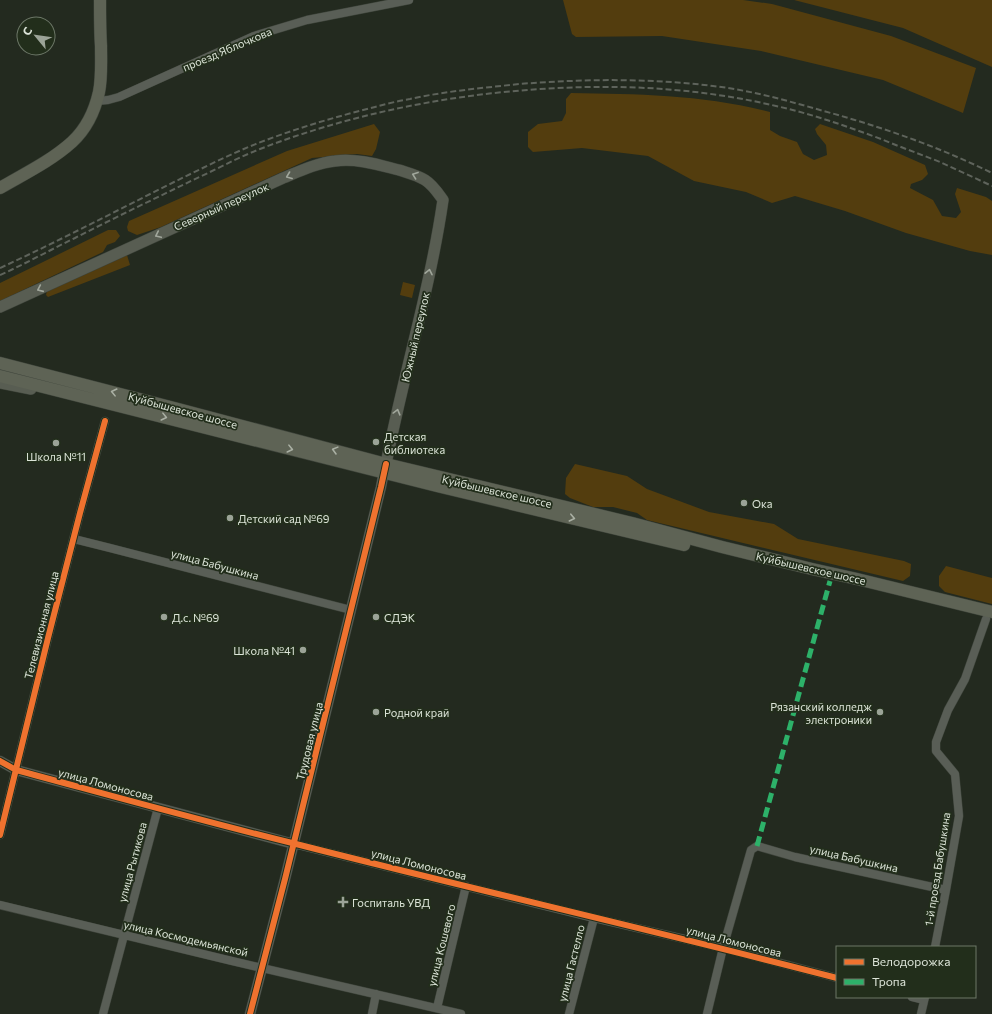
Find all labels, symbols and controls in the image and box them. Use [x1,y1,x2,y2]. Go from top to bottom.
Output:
north arrow [16,16,56,56]
text: С [19,24,35,37]
street label: проезд Яблочкова [181,24,273,74]
one-way arrow [286,171,293,179]
one-way arrow [411,172,418,180]
street label: Северный переулок [172,179,271,233]
one-way arrow [154,230,162,238]
one-way arrow [425,269,433,275]
one-way arrow [36,284,44,292]
street label: Южный переулок [398,291,432,383]
one-way arrow [111,389,117,397]
street label: Куйбышевское шоссе [127,389,239,431]
one-way arrow [392,409,401,416]
one-way arrow [160,412,167,421]
place label: Детская библиотека [384,430,445,456]
marker: Детская библиотека [371,437,381,447]
marker: Школа №11 [51,438,61,448]
one-way arrow [287,444,293,452]
one-way arrow [331,446,338,455]
place label: Школа №11 [26,450,86,463]
street label: Куйбышевское шоссе [441,472,553,510]
place label: Ока [752,497,773,510]
marker: Ока [739,498,749,508]
place label: Детский сад №69 [238,512,330,525]
marker: Детский сад №69 [225,513,235,523]
one-way arrow [569,513,575,521]
street label: улица Бабушкина [170,546,260,582]
street label: Куйбышевское шоссе [755,549,867,587]
street label: Телевизионная улица [21,570,61,680]
place label: Д.с. №69 [172,611,220,624]
place label: СДЭК [384,611,416,624]
marker: Д.с. №69 [159,612,169,622]
marker: СДЭК [371,612,381,622]
place label: Школа №41 [233,644,295,657]
marker: Школа №41 [298,645,308,655]
street label: Трудовая улица [293,700,325,782]
place label: Рязанский колледж электроники [770,700,872,726]
place label: Родной край [384,706,449,719]
marker: Родной край [371,707,381,717]
marker: Рязанский колледж электроники [875,707,885,717]
street label: улица Ломоносова [57,765,155,803]
street label: 1-й проезд Бабушкина [922,811,952,927]
street label: улица Рытикова [115,821,149,903]
street label: улица Бабушкина [809,842,899,874]
street label: улица Ломоносова [370,846,468,882]
marker: Госпиталь УВД [337,896,349,908]
place label: Госпиталь УВД [352,896,430,909]
street label: улица Кошевого [424,902,458,988]
street label: улица Космодемьянской [123,917,249,959]
street label: улица Гастелло [555,923,587,1003]
street label: улица Ломоносова [685,923,783,959]
legend [836,946,976,998]
text: Велодорожка [872,954,950,968]
text: Тропа [872,974,906,988]

